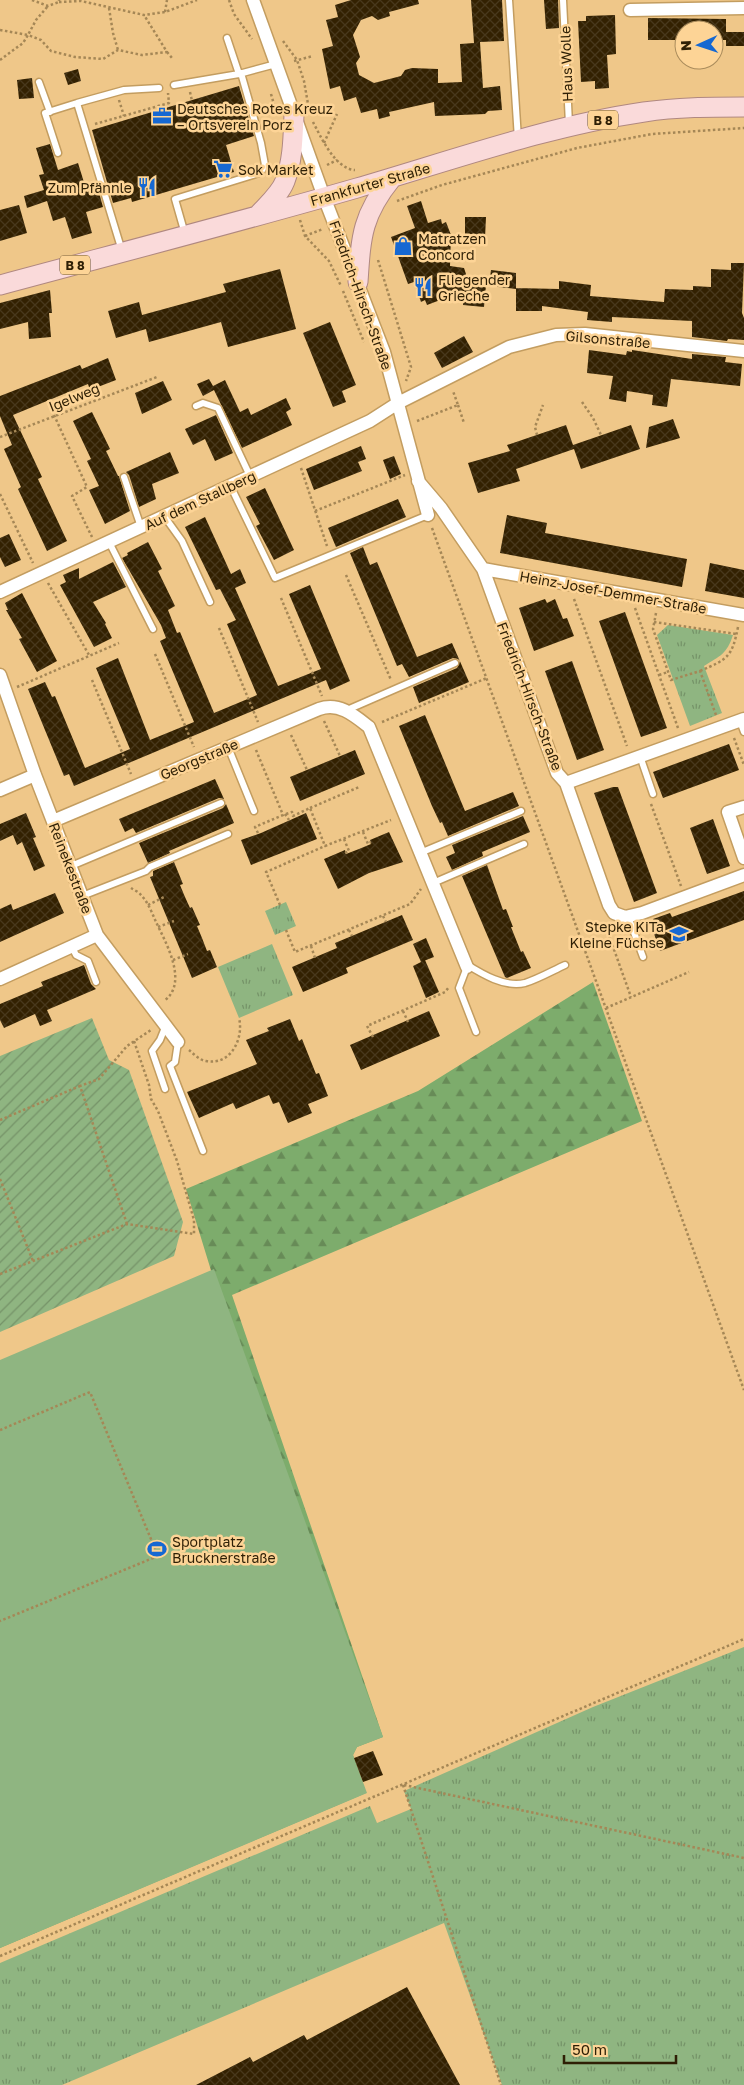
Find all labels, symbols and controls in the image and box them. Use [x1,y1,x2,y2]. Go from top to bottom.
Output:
north arrow [674,20,724,70]
street label: Haus Wolle [556,26,576,102]
text: N [677,40,694,51]
place label: Deutsches Rotes Kreuz – Ortsverein Porz [177,100,333,133]
office icon: Deutsches Rotes Kreuz – Ortsverein Porz [151,105,173,127]
road number: B 8 [588,110,618,130]
supermarket icon: Sok Market [212,158,234,180]
street label: Frankfurter Straße [308,159,432,209]
place label: Sok Market [238,161,314,178]
restaurant icon: Zum Pfännle [136,176,158,198]
place label: Zum Pfännle [48,179,132,196]
street label: Friedrich-Hirsch-Straße [326,218,396,372]
place label: Matratzen Concord [418,230,486,263]
shop icon: Matratzen Concord [392,235,414,257]
road number: B 8 [60,256,90,274]
place label: Fliegender Grieche [438,271,511,304]
restaurant icon: Fliegender Grieche [412,276,434,298]
street label: Gilsonstraße [565,327,651,351]
street label: Igelweg [46,379,102,415]
street label: Auf dem Stallberg [142,467,258,533]
street label: Heinz-Josef-Demmer-Straße [518,567,708,617]
street label: Friedrich-Hirsch-Straße [494,619,566,773]
street label: Georgstraße [158,735,240,783]
street label: Reinekestraße [46,820,96,916]
place label: Stepke KiTa Kleine Füchse [569,918,664,951]
school or university icon: Stepke KiTa Kleine Füchse [668,923,690,945]
place label: Sportplatz Brucknerstraße [172,1533,276,1566]
sports icon: Sportplatz Brucknerstraße [146,1538,168,1560]
scale bar [564,2032,676,2064]
text: 50 m [572,2040,607,2058]

